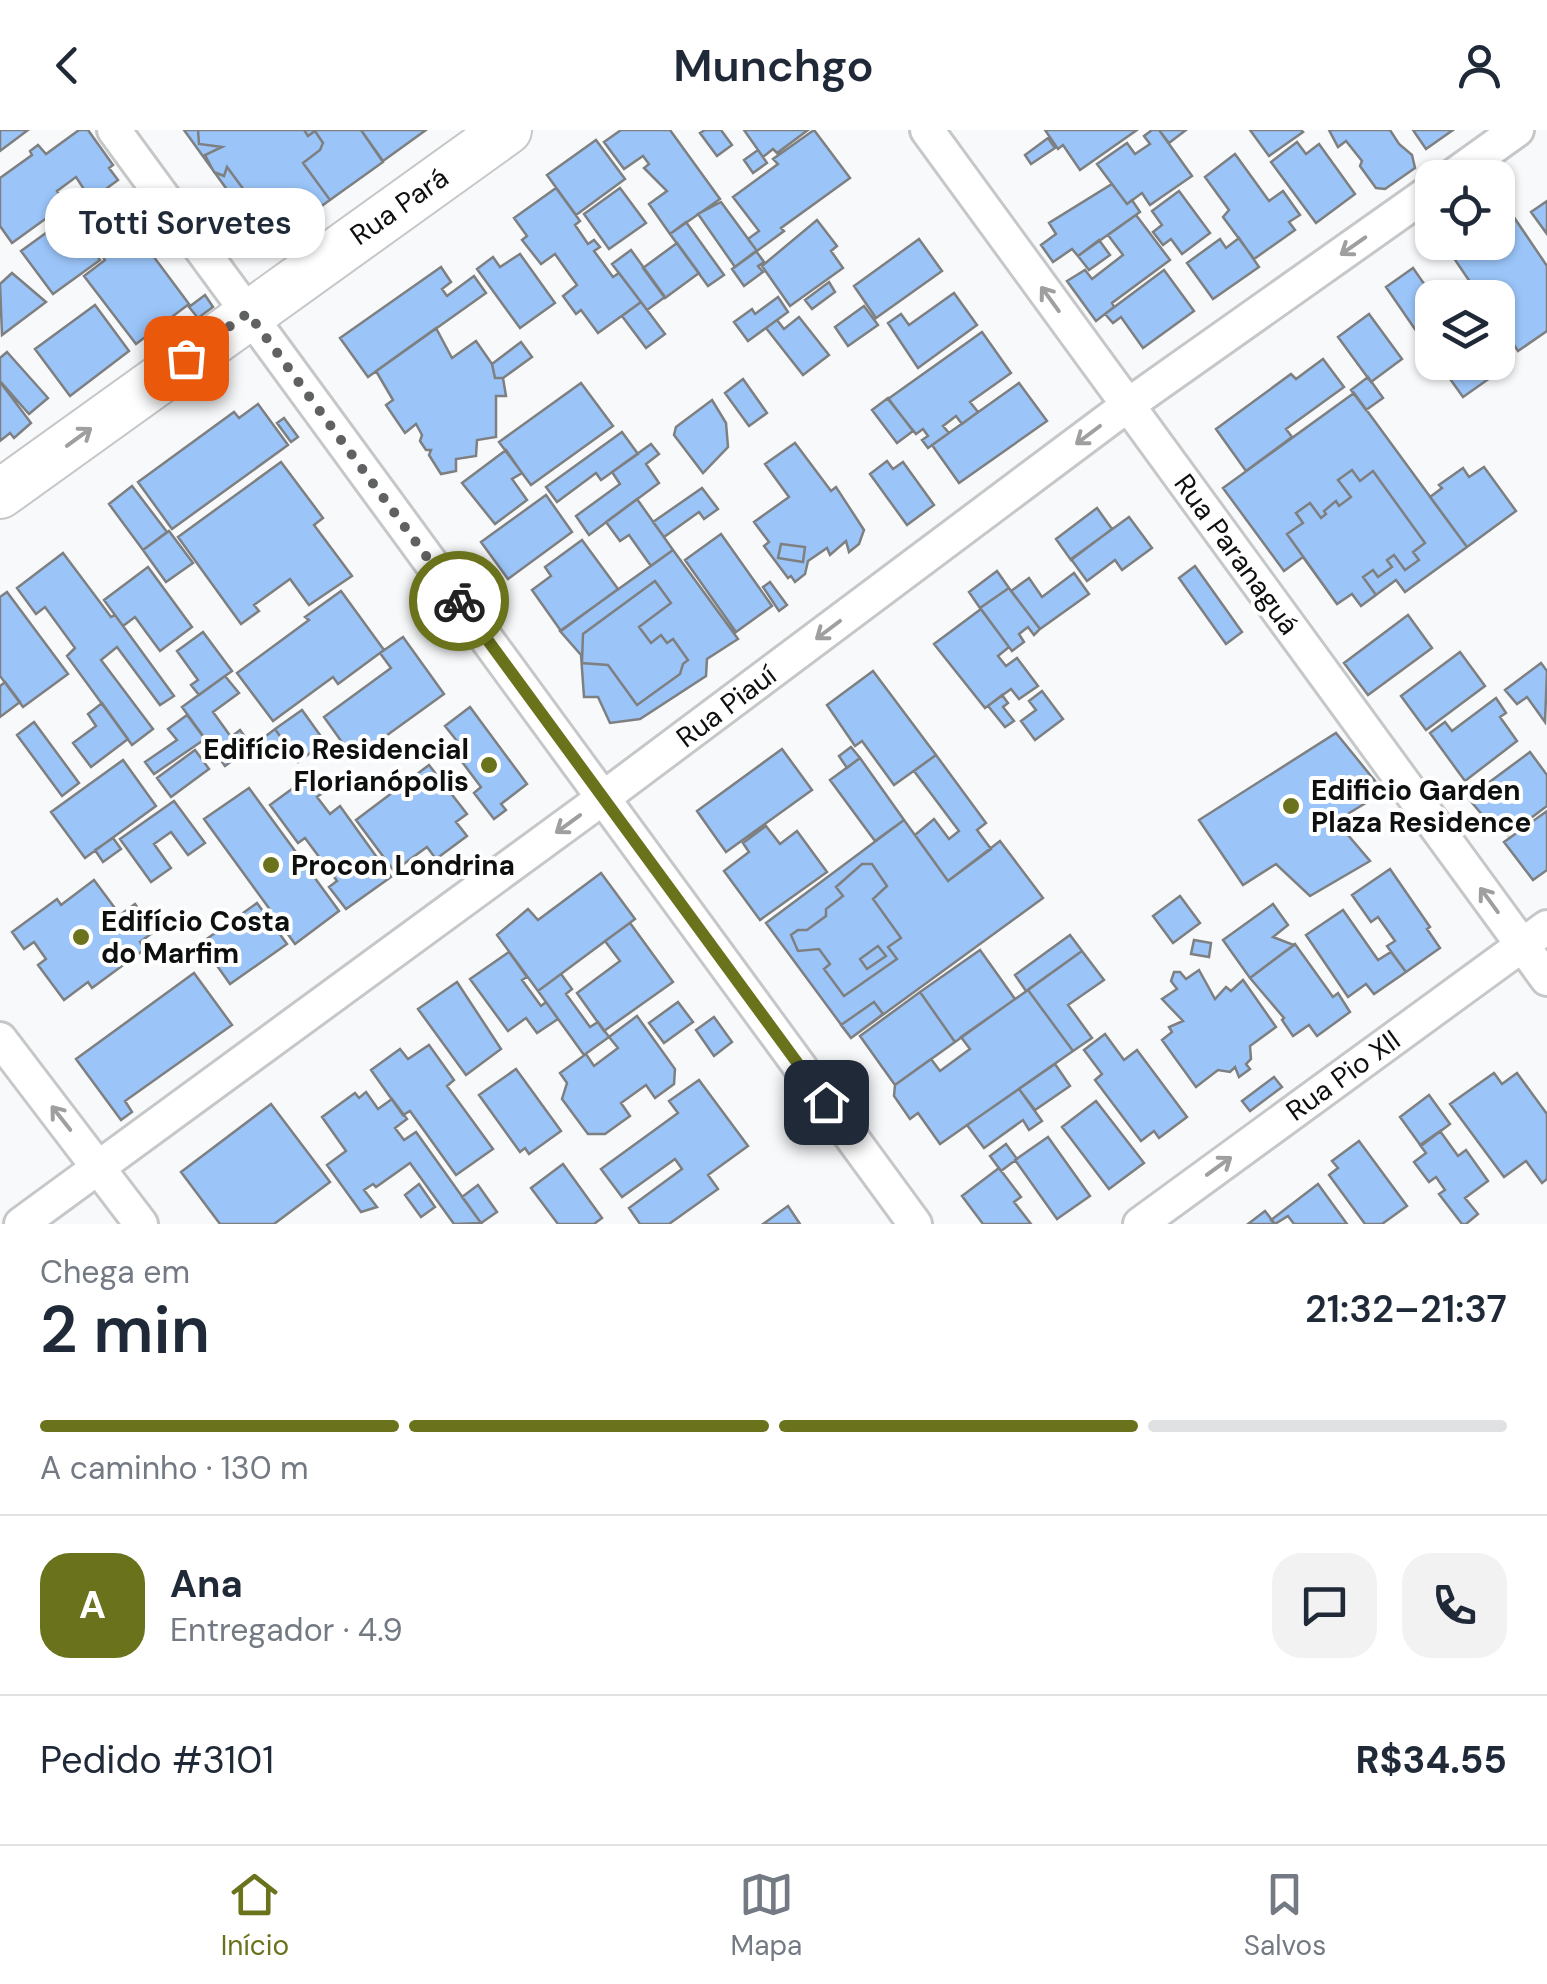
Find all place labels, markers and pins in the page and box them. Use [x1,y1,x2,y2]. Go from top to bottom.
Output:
callout: Totti Sorvetes [46,188,326,258]
pin [144,316,229,401]
place label: Edifício Residencial Florianópolis [203,731,469,800]
marker: Edifício Residencial Florianópolis [478,754,500,776]
place label: Edificio Garden Plaza Residence [1311,772,1531,841]
marker: Edificio Garden Plaza Residence [1280,795,1302,817]
place label: Procon Londrina [291,847,515,884]
marker: Procon Londrina [260,854,282,876]
place label: Edifício Costa do Marfim [101,903,290,972]
marker: Edifício Costa do Marfim [70,926,92,948]
pin [784,1060,869,1145]

